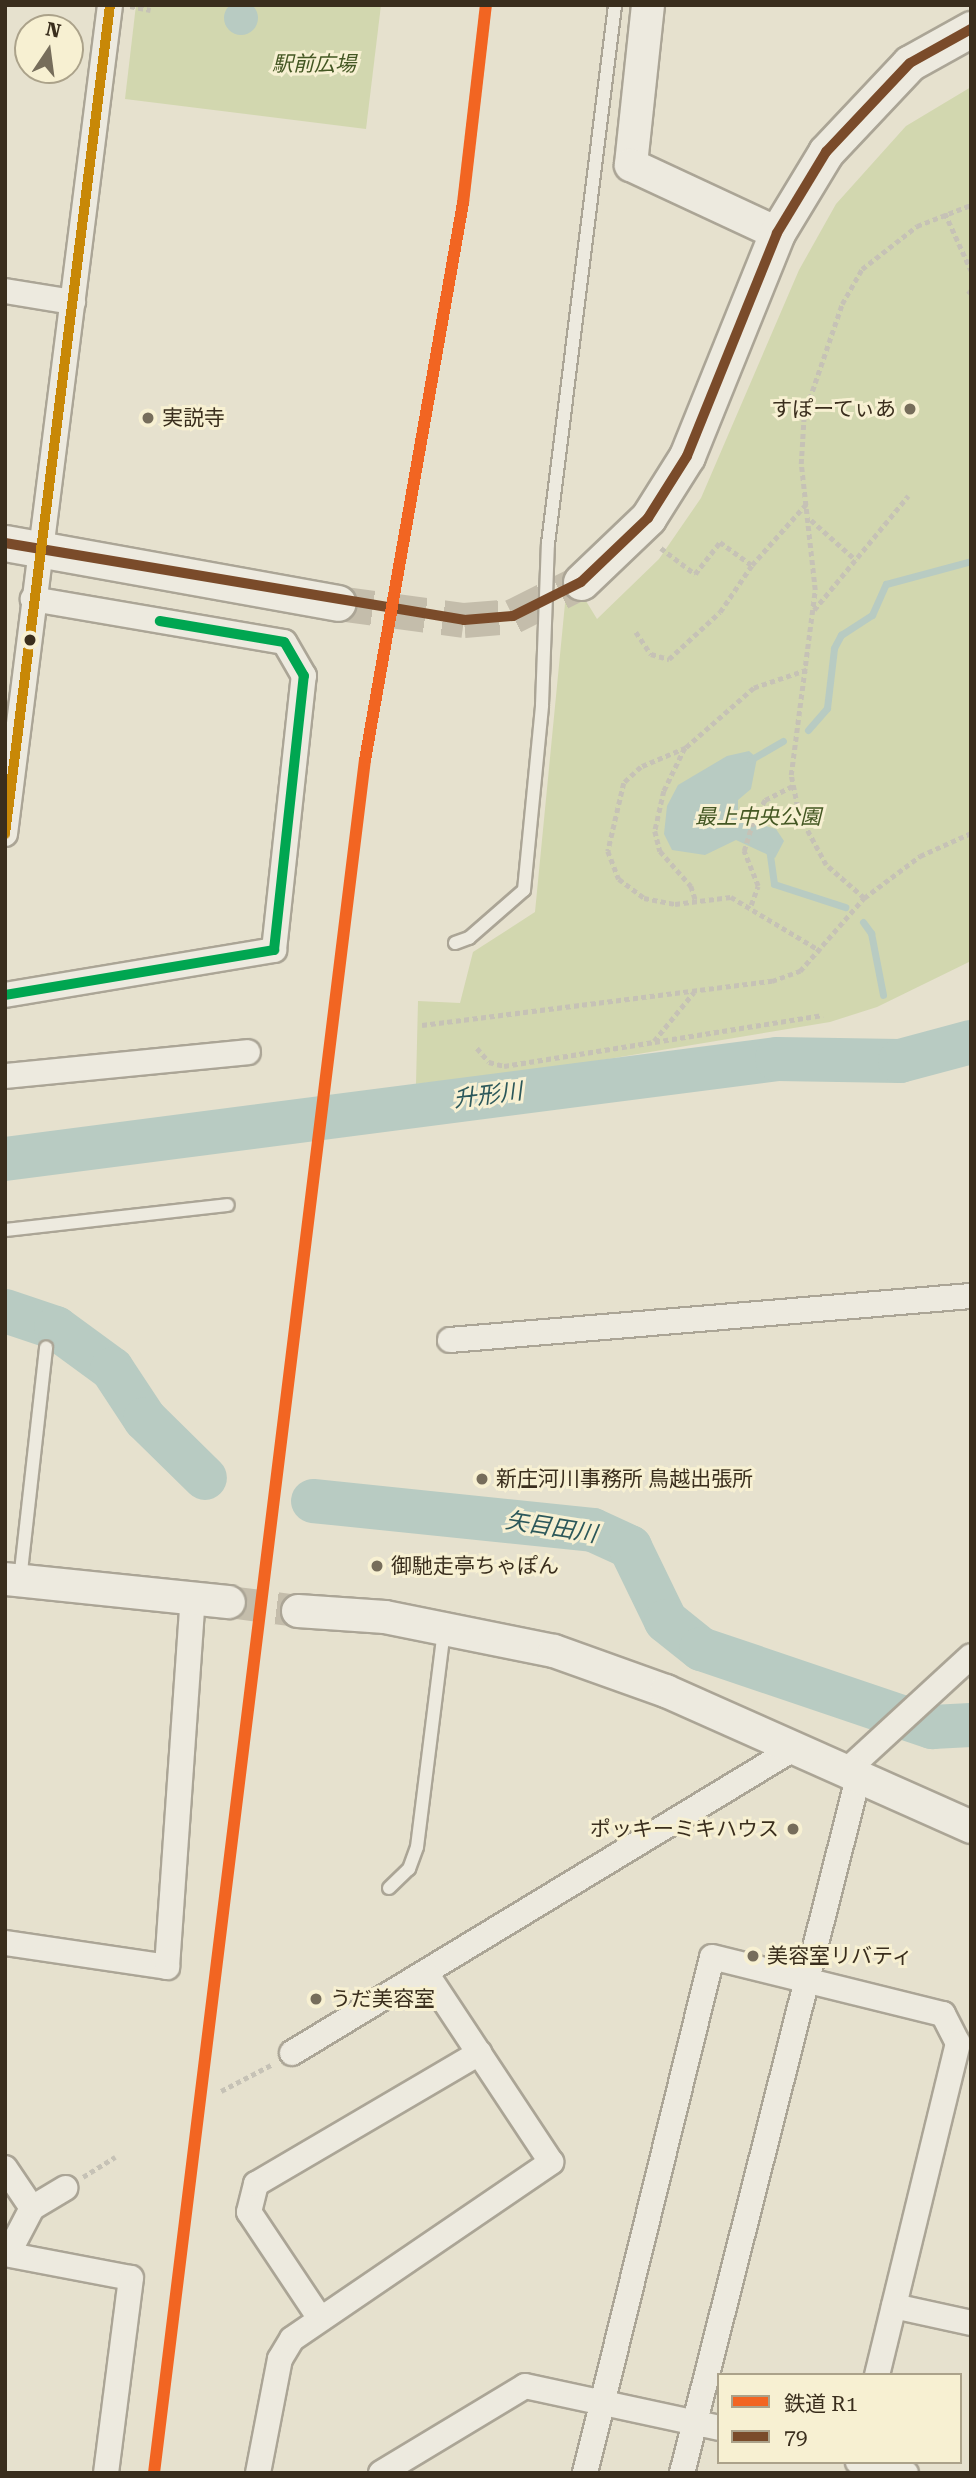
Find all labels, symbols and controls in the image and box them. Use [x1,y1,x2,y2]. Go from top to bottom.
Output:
north arrow [14,14,84,84]
text: N [44,17,63,43]
park label: 駅前広場 [272,51,356,77]
place label: すぽーてぃあ [770,396,896,422]
marker: すぽーてぃあ [902,401,918,417]
place label: 実説寺 [162,405,225,431]
marker: 実説寺 [140,410,156,426]
unlabelled marker [23,633,37,647]
park label: 最上中央公園 [695,804,821,830]
water label: 升形川 [452,1078,524,1114]
place label: 新庄河川事務所 鳥越出張所 [496,1466,753,1492]
marker: 新庄河川事務所 鳥越出張所 [474,1471,490,1487]
water label: 矢目田川 [503,1507,599,1549]
place label: 御馳走亭ちゃぽん [391,1553,559,1579]
marker: 御馳走亭ちゃぽん [369,1558,385,1574]
place label: ポッキーミキハウス [590,1816,779,1842]
marker: ポッキーミキハウス [785,1821,801,1837]
place label: 美容室リバティ [767,1943,914,1969]
marker: 美容室リバティ [745,1948,761,1964]
place label: うだ美容室 [330,1986,435,2012]
marker: うだ美容室 [308,1991,324,2007]
legend [717,2373,962,2464]
text: 鉄道 R1 [784,2392,858,2416]
text: 79 [784,2425,808,2449]

